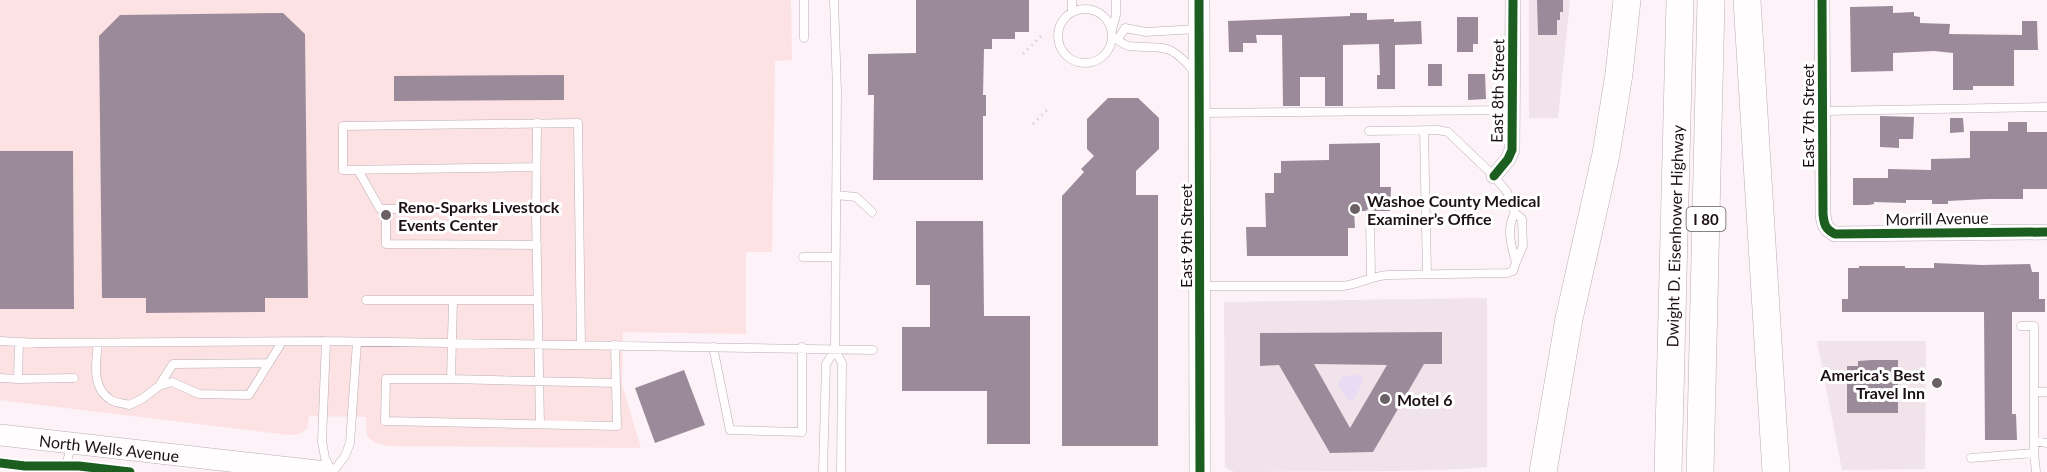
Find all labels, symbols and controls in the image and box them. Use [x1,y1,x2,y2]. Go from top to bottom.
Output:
street label: East 8th Street [1487,39,1507,143]
street label: East 7th Street [1798,64,1817,168]
street label: Dwight D. Eisenhower Highway [1662,124,1686,348]
street label: East 9th Street [1176,184,1195,288]
place label: Washoe County Medical Examiner’s Office [1367,191,1540,228]
place label: Reno-Sparks Livestock Events Center [398,197,560,234]
marker: Washoe County Medical Examiner’s Office [1348,202,1362,216]
road number: I 80 [1686,207,1726,231]
marker: Reno-Sparks Livestock Events Center [379,208,393,222]
street label: Morrill Avenue [1885,208,1989,228]
place label: America's Best Travel Inn [1819,365,1925,402]
marker: America's Best Travel Inn [1930,376,1944,390]
place label: Motel 6 [1397,390,1452,409]
marker: Motel 6 [1378,392,1392,406]
street label: North Wells Avenue [38,430,180,465]

